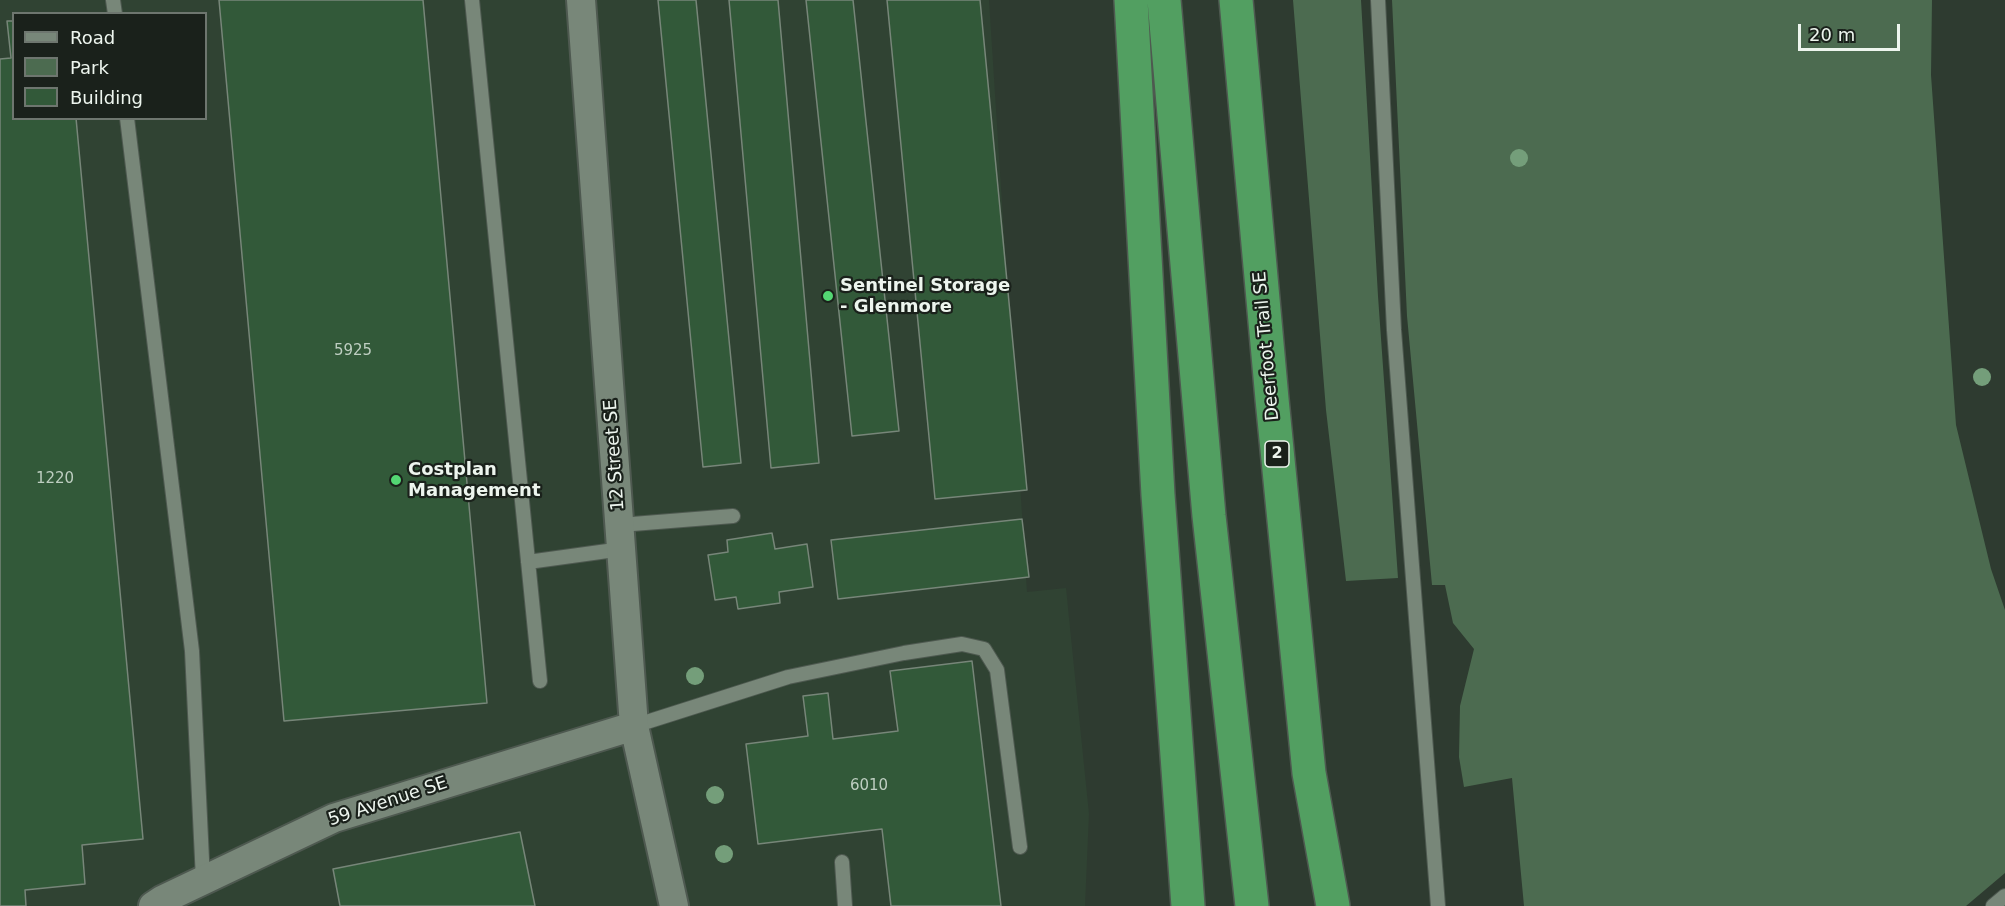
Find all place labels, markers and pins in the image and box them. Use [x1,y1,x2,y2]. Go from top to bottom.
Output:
place label: Sentinel Storage - Glenmore [840,275,1010,318]
marker: Sentinel Storage - Glenmore [821,289,835,303]
place label: Costplan Management [408,459,540,502]
marker: Costplan Management [389,473,403,487]

